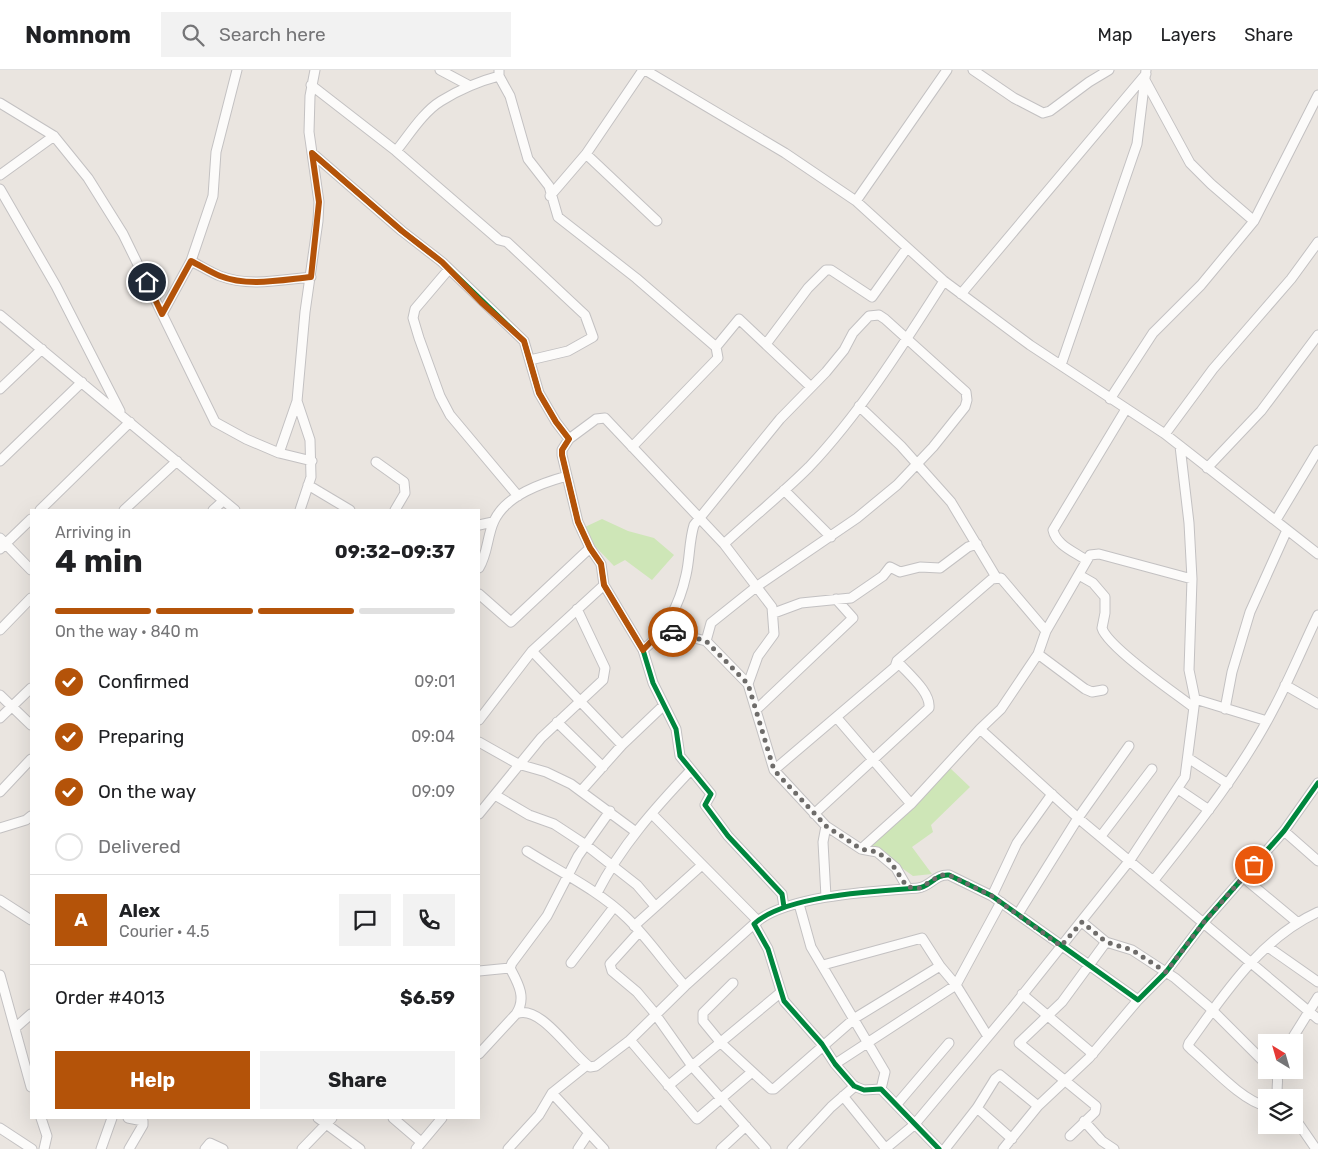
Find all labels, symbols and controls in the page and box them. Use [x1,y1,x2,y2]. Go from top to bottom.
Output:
search box [161,12,511,57]
text: Nomnom [25,21,131,49]
icon: search [179,21,207,49]
text: Search here [219,23,326,46]
text: Map [1098,24,1133,46]
text: Layers [1161,24,1216,46]
text: Share [1244,24,1293,46]
pin [126,261,168,303]
icon: home [133,268,161,296]
text: Arriving in [55,523,131,542]
text: 09:32–09:37 [335,540,455,563]
text: 4 min [55,542,143,580]
courier [648,607,698,657]
icon: car [659,618,687,646]
text: On the way · 840 m [55,622,199,641]
icon: check [55,668,83,696]
text: Confirmed [98,670,189,693]
text: 09:01 [414,672,455,691]
icon: check [55,723,83,751]
text: Preparing [98,725,184,748]
text: 09:04 [411,727,455,746]
icon: check [55,778,83,806]
text: On the way [98,780,196,803]
text: 09:09 [412,782,455,801]
text: Delivered [98,835,181,858]
pin [1233,844,1275,886]
icon: bag [1240,851,1268,879]
button: chat [339,894,391,946]
button: phone [403,894,455,946]
text: Alex [119,899,160,922]
text: A [74,908,88,931]
text: Courier · 4.5 [119,922,209,941]
text: Order #4013 [55,986,165,1009]
text: $6.59 [400,986,455,1009]
north arrow [1258,1034,1302,1079]
map controls [1258,1034,1303,1134]
button: Help [55,1051,250,1109]
button: Share [260,1051,455,1109]
button: layers [1258,1089,1303,1134]

